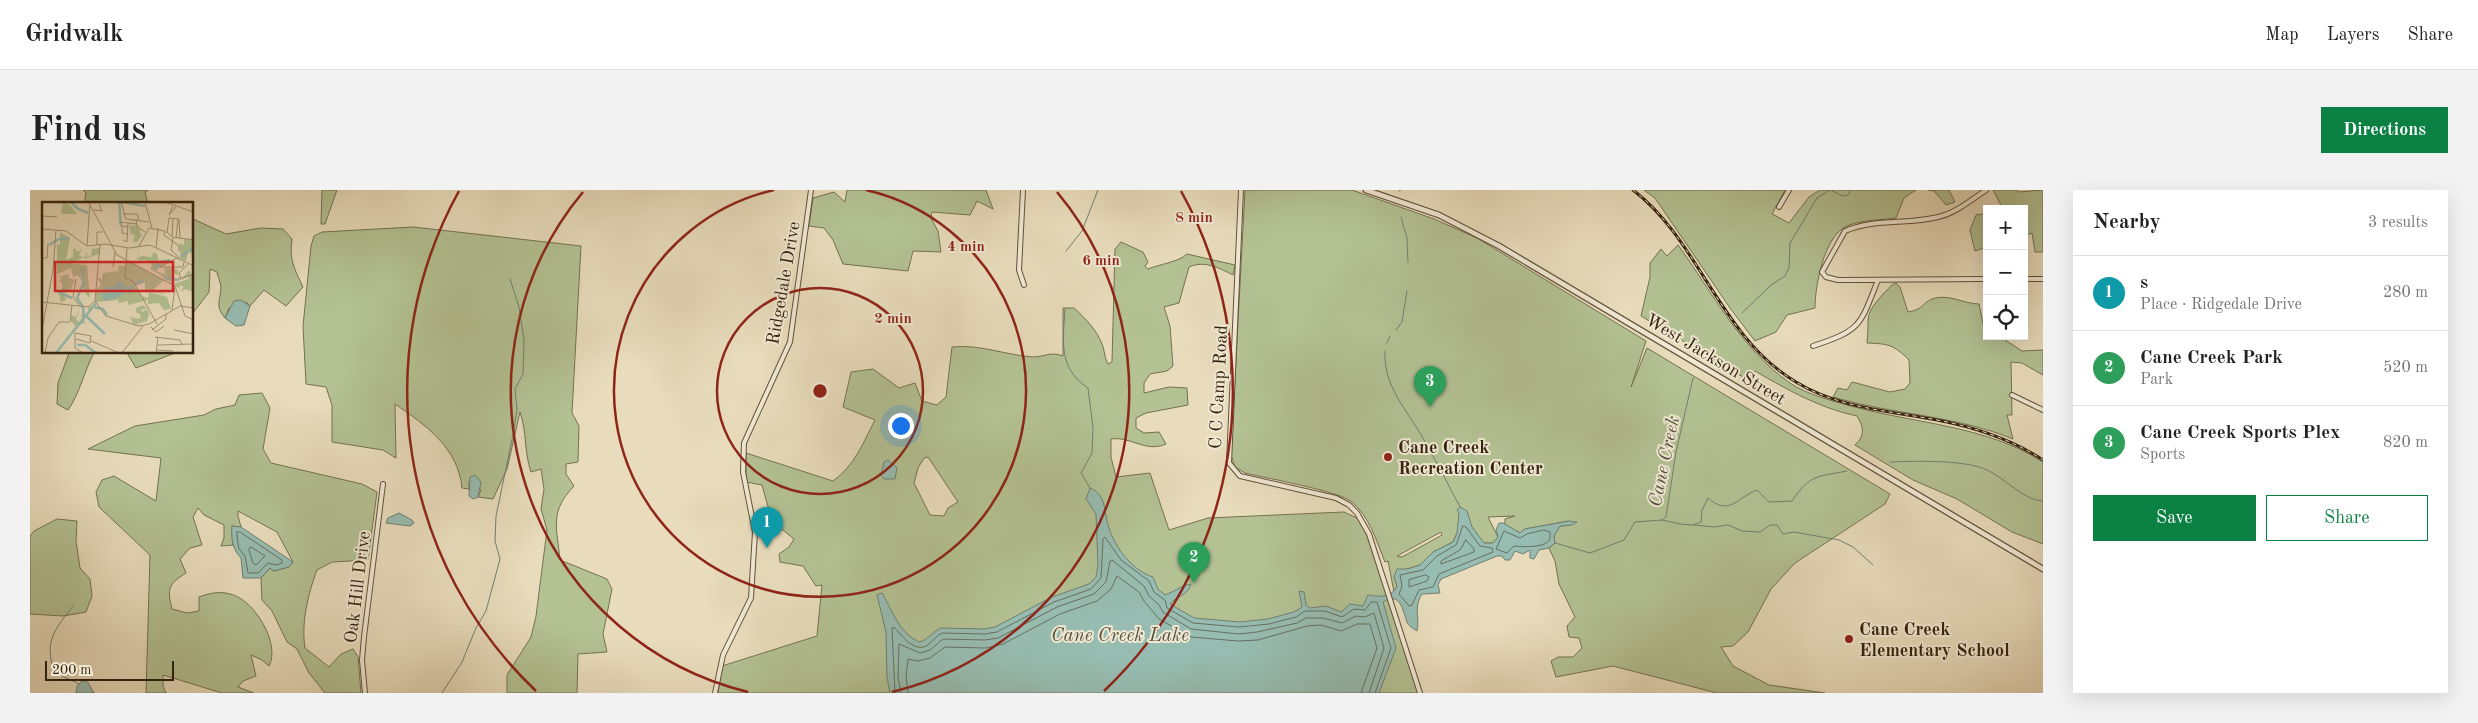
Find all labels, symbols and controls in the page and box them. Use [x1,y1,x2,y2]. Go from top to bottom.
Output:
text: Gridwalk [25,23,123,47]
text: Map [2265,26,2299,44]
text: Layers [2327,26,2379,44]
text: Share [2407,26,2453,44]
button: Directions [2321,107,2448,153]
text: Find us [30,113,146,148]
inset map [42,202,194,354]
map controls [1983,205,2028,340]
button: + [1983,205,2028,250]
text: 8 min [1175,211,1213,226]
text: Nearby [2093,212,2161,233]
text: 3 results [2368,215,2428,231]
street label: Ridgedale Drive [764,220,804,346]
text: 4 min [947,240,985,255]
button: − [1983,250,2028,295]
text: 6 min [1082,254,1120,269]
text: s [2140,274,2148,293]
text: 1 [2104,285,2114,301]
text: 280 m [2383,285,2428,301]
button: locate [1983,295,2028,340]
text: Place · Ridgedale Drive [2140,297,2302,313]
street label: West Jackson Street [1642,311,1789,409]
text: 2 min [874,312,912,327]
street label: C C Camp Road [1207,325,1231,449]
text: Cane Creek Park [2140,349,2283,368]
text: 2 [2104,360,2114,376]
text: 520 m [2383,360,2428,376]
pin: 3 [1414,366,1446,407]
text: Park [2140,372,2173,388]
centre of rings [811,382,829,400]
your location [888,413,914,439]
water label: Cane Creek [1647,414,1684,509]
text: Cane Creek Sports Plex [2140,424,2340,443]
text: 3 [2104,435,2114,451]
text: 820 m [2383,435,2428,451]
place label: Cane Creek Recreation Center [1398,439,1543,478]
text: Sports [2140,447,2185,463]
marker: Cane Creek Recreation Center [1382,451,1394,463]
button: Save [2093,495,2256,541]
button: Share [2266,495,2428,541]
pin: 1 [751,507,783,548]
street label: Oak Hill Drive [342,530,374,644]
pin: 2 [1178,542,1210,583]
place label: Cane Creek Elementary School [1859,621,2010,660]
water label: Cane Creek Lake [1051,627,1189,646]
marker: Cane Creek Elementary School [1843,633,1855,645]
scale bar [45,658,174,681]
text: 200 m [52,663,91,677]

